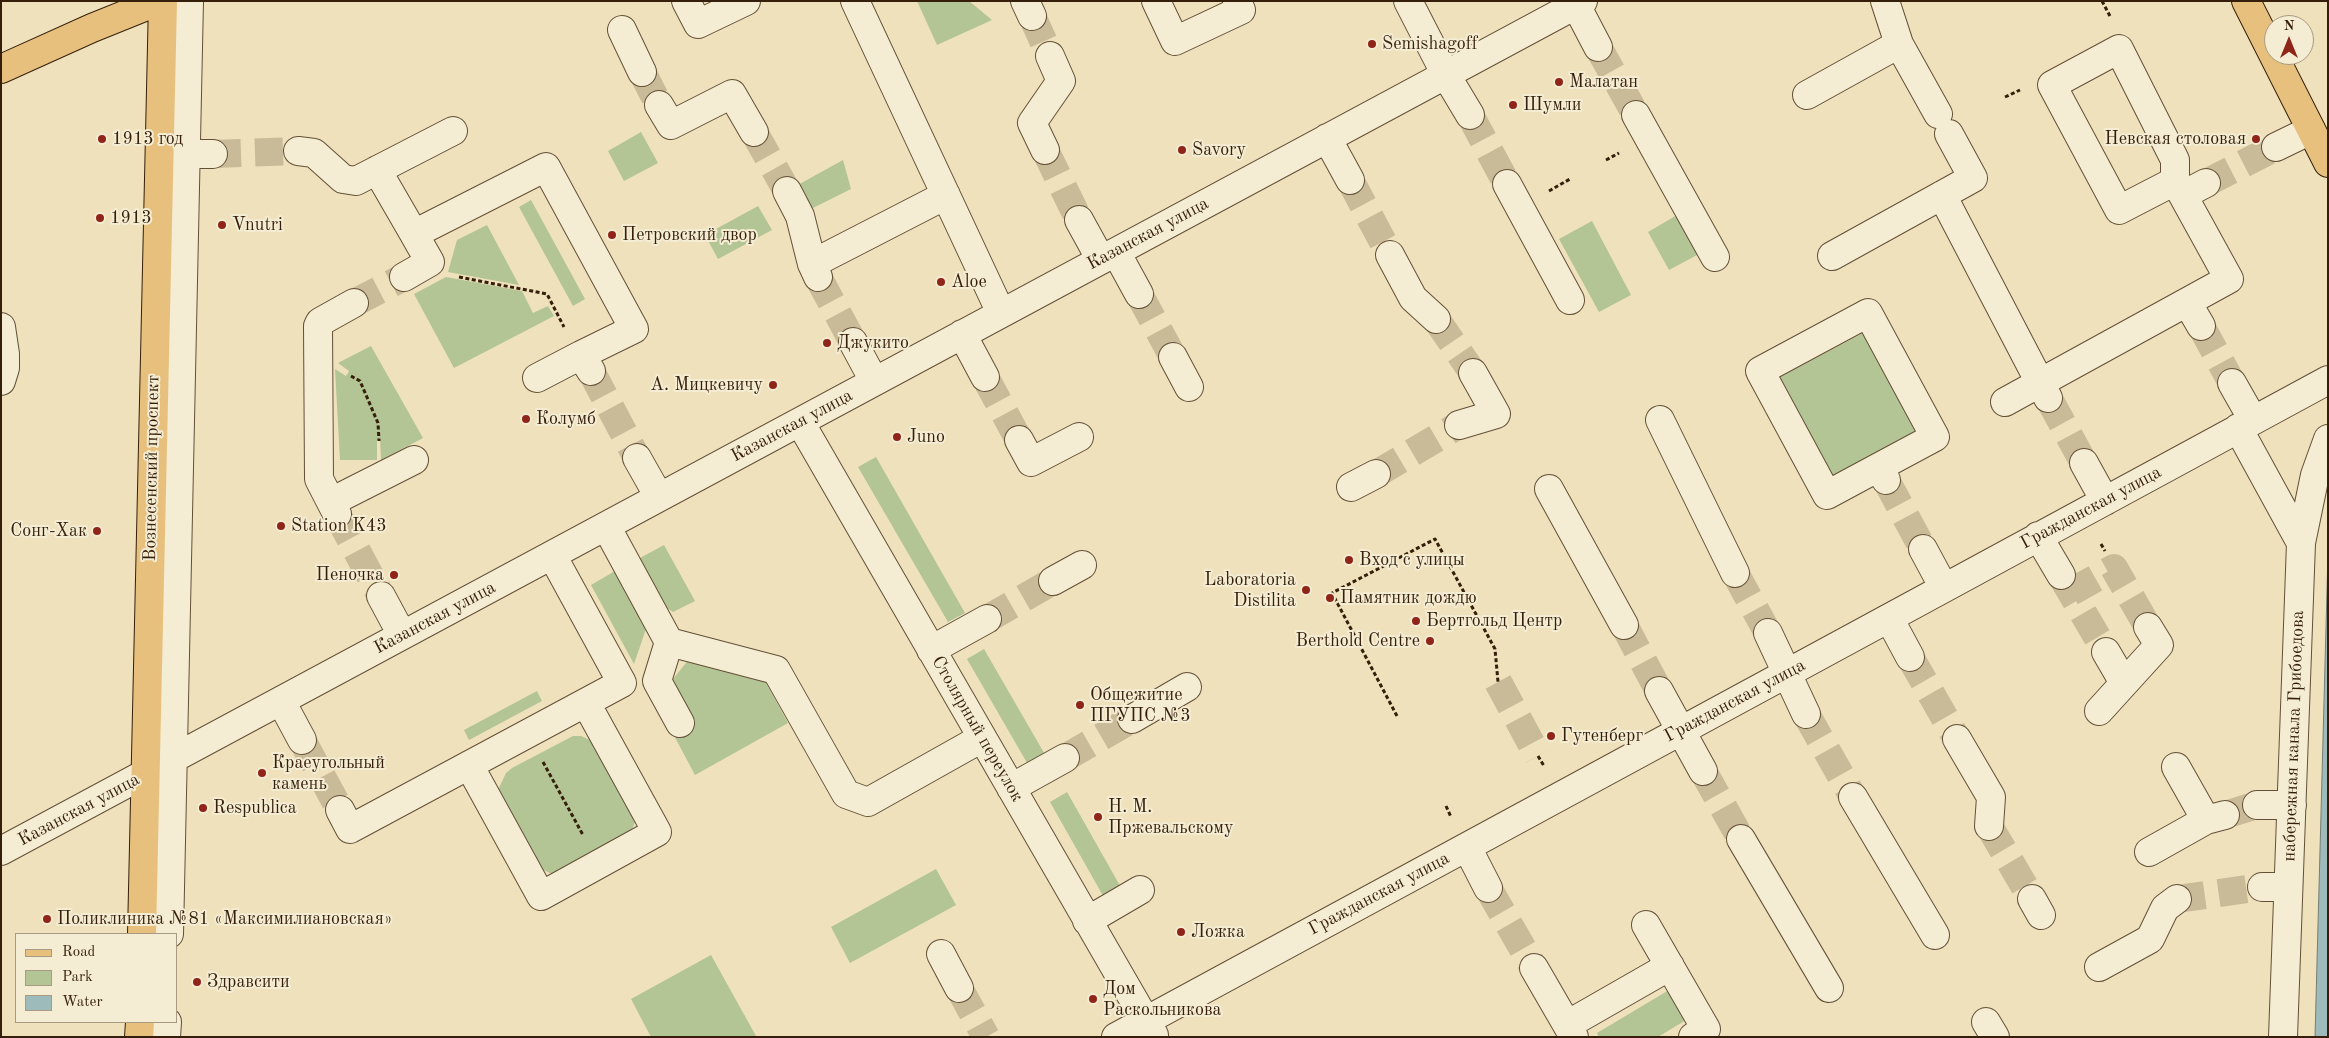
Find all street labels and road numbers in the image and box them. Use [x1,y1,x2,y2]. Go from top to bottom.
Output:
street label: Казанская улица [1083,193,1213,275]
street label: Вознесенский проспект [140,375,164,561]
street label: Казанская улица [727,385,857,467]
street label: Гражданская улица [2017,462,2165,554]
street label: Казанская улица [370,577,500,659]
street label: набережная канала Грибоедова [2279,610,2309,862]
street label: Столярный переулок [926,652,1028,806]
street label: Гражданская улица [1661,655,1809,747]
street label: Казанская улица [14,769,144,851]
street label: Гражданская улица [1305,848,1453,940]

